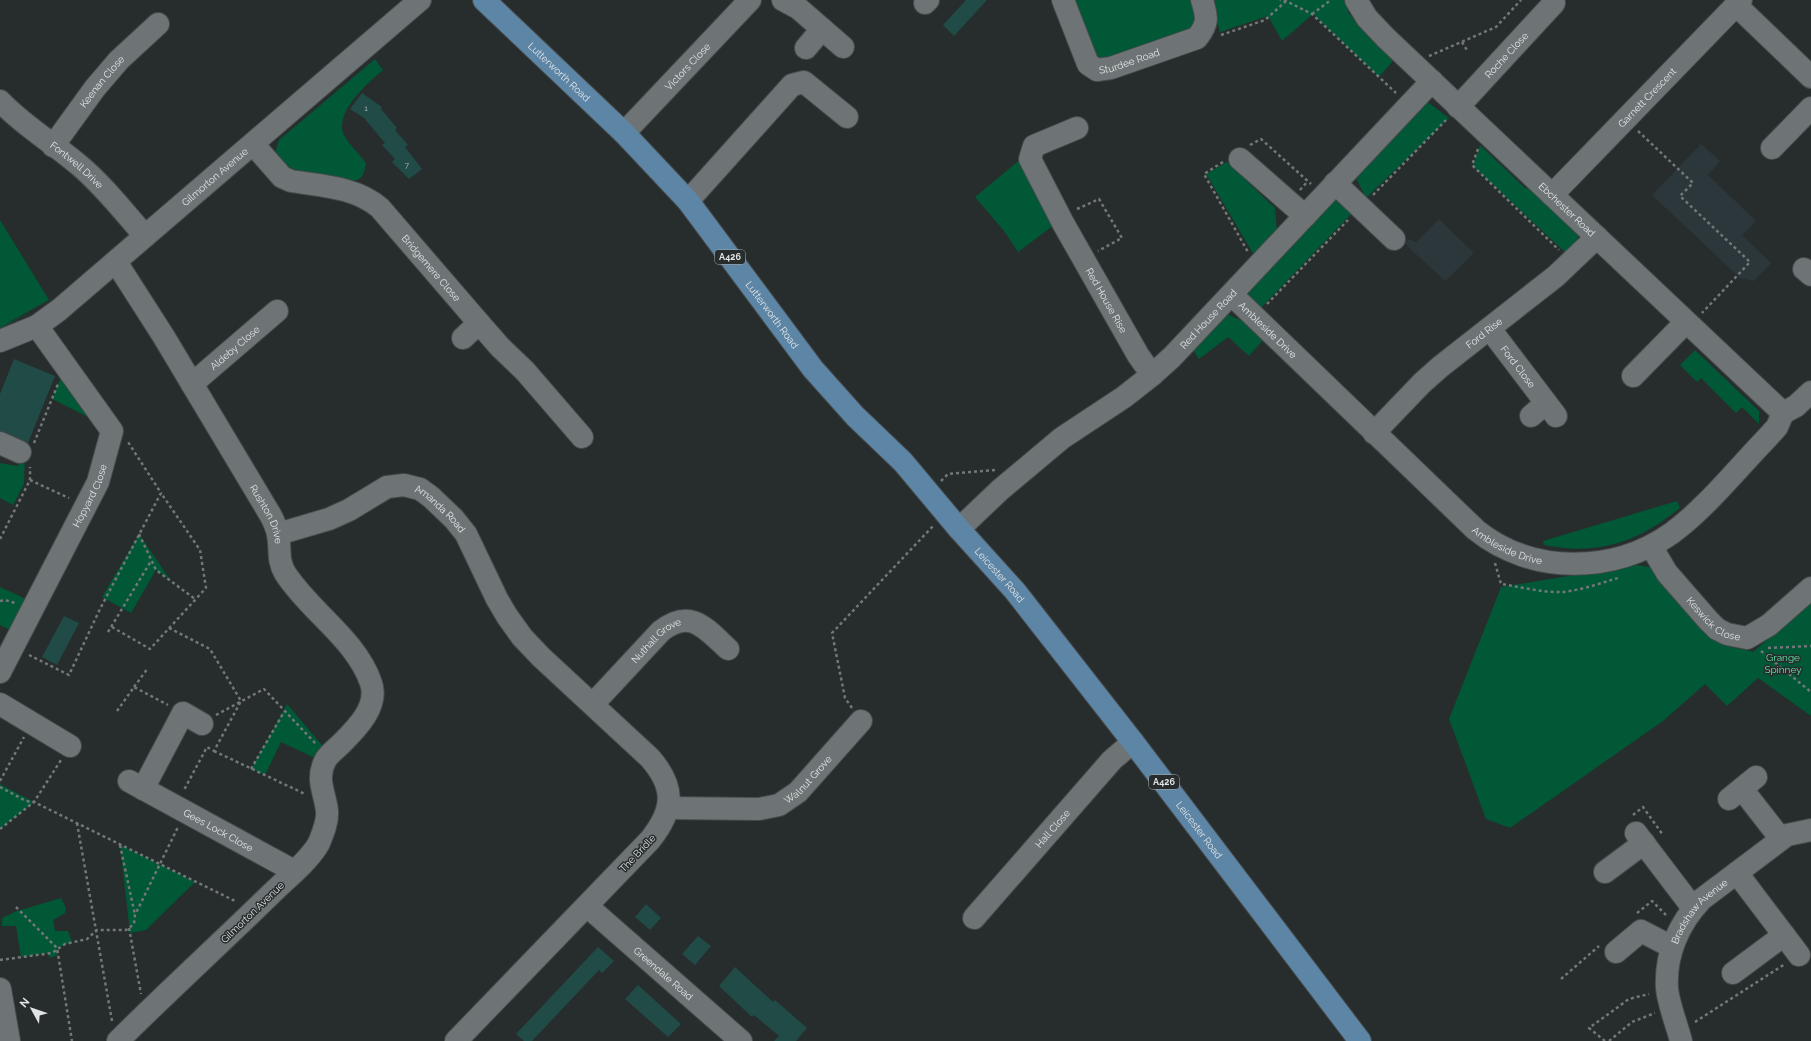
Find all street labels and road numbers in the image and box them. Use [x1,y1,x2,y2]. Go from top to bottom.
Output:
street label: Roche Close [1483,30,1530,80]
street label: Lutterworth Road [526,40,592,104]
street label: Victors Close [663,41,713,92]
street label: Sturdee Road [1098,46,1161,76]
street label: Keenan Close [78,53,126,110]
street label: Garnett Crescent [1616,65,1679,130]
street label: Fontwell Drive [48,140,105,191]
street label: Gilmorton Avenue [180,146,250,208]
street label: Ebchester Road [1536,180,1597,239]
street label: Bridgemere Close [400,233,463,304]
road number: A426 [715,250,745,264]
street label: Red House Rise [1084,266,1129,335]
street label: Lutterworth Road [743,279,801,351]
street label: Red House Road [1178,287,1239,351]
street label: Ambleside Drive [1236,300,1299,361]
street label: Ford Rise [1464,315,1505,351]
street label: Aldeby Close [208,324,262,372]
street label: Ford Close [1499,344,1538,390]
street label: Hopyard Close [71,463,109,529]
street label: Rushton Drive [247,483,284,544]
street label: Amanda Road [414,483,467,535]
street label: Ambleside Drive [1470,524,1543,566]
street label: Leicester Road [973,546,1026,604]
street label: Keswick Close [1684,595,1742,643]
street label: Nuthall Grove [629,616,682,665]
street label: Walnut Grove [782,753,834,806]
road number: A426 [1149,775,1179,789]
street label: Leicester Road [1174,799,1224,861]
street label: Gees Lock Close [182,807,255,854]
street label: Hall Close [1033,807,1072,850]
street label: The Bridle [617,832,658,874]
street label: Bradshaw Avenue [1669,877,1730,945]
street label: Gilmorton Avenue [219,879,286,945]
street label: Greendale Road [632,945,695,1002]

